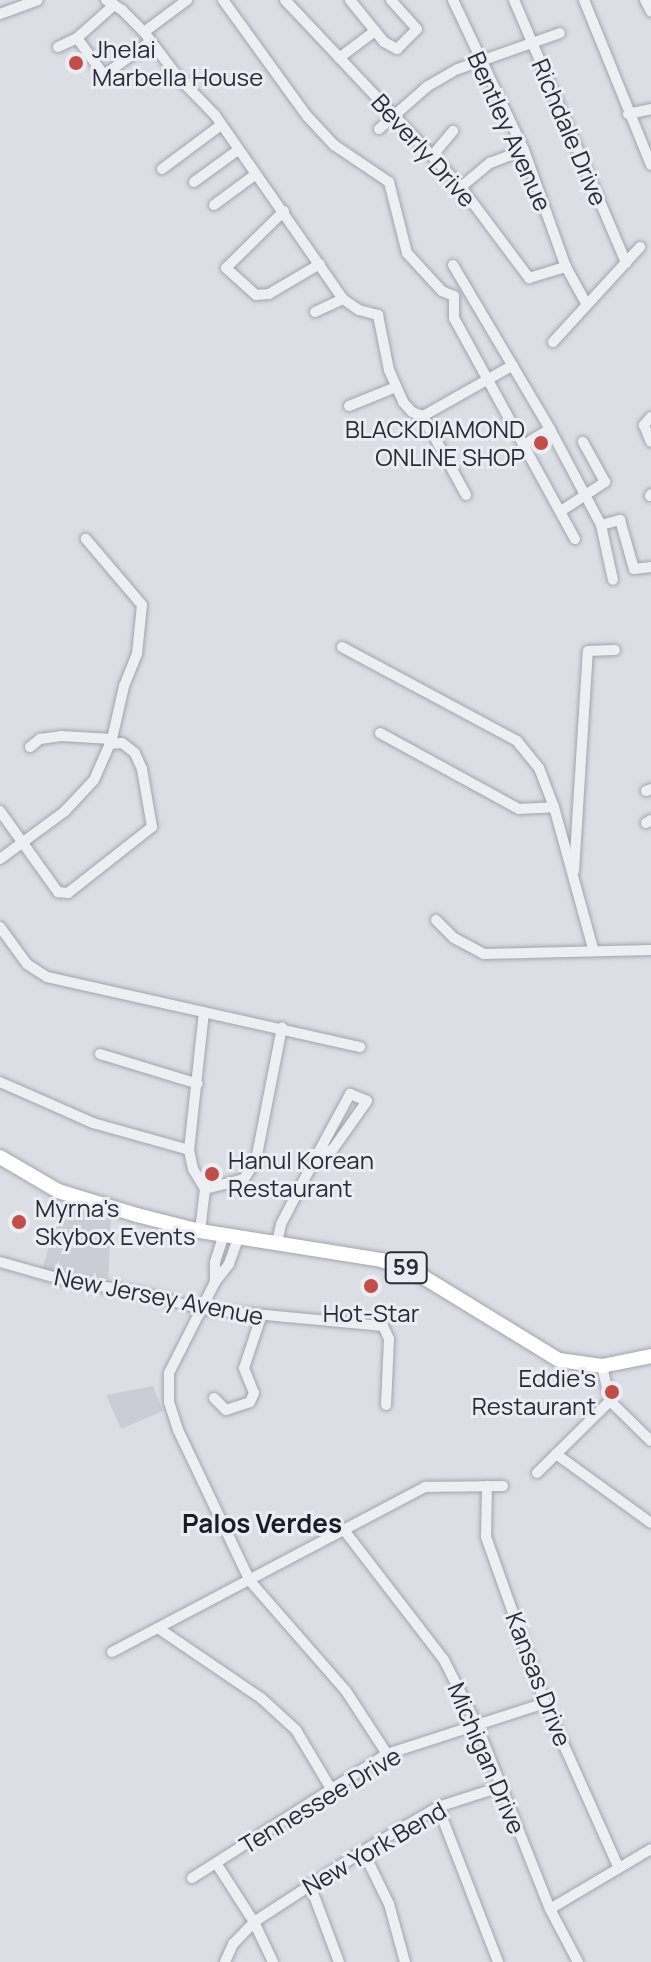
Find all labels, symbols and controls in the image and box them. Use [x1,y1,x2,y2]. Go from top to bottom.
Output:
place label: Jhelai Marbella House [92,35,263,91]
street label: Bentley Avenue [462,47,558,215]
marker: Jhelai Marbella House [67,54,85,72]
street label: Richdale Drive [526,54,614,210]
street label: Beverly Drive [366,88,482,212]
place label: BLACKDIAMOND ONLINE SHOP [345,415,525,471]
marker: BLACKDIAMOND ONLINE SHOP [532,434,550,452]
place label: Hanul Korean Restaurant [228,1146,374,1202]
marker: Hanul Korean Restaurant [203,1165,221,1183]
place label: Myrna's Skybox Events [35,1194,195,1250]
marker: Myrna's Skybox Events [10,1213,28,1231]
road number: 59 [384,1250,428,1286]
street label: New Jersey Avenue [52,1262,266,1330]
marker: Hot-Star [362,1277,380,1295]
place label: Hot-Star [323,1299,419,1327]
place label: Eddie's Restaurant [472,1364,596,1420]
marker: Eddie's Restaurant [603,1383,621,1401]
district label: Palos Verdes [182,1508,342,1540]
street label: Kansas Drive [500,1608,578,1750]
street label: Michigan Drive [442,1678,532,1838]
street label: Tennessee Drive [234,1741,406,1859]
street label: New York Bend [297,1795,451,1901]

